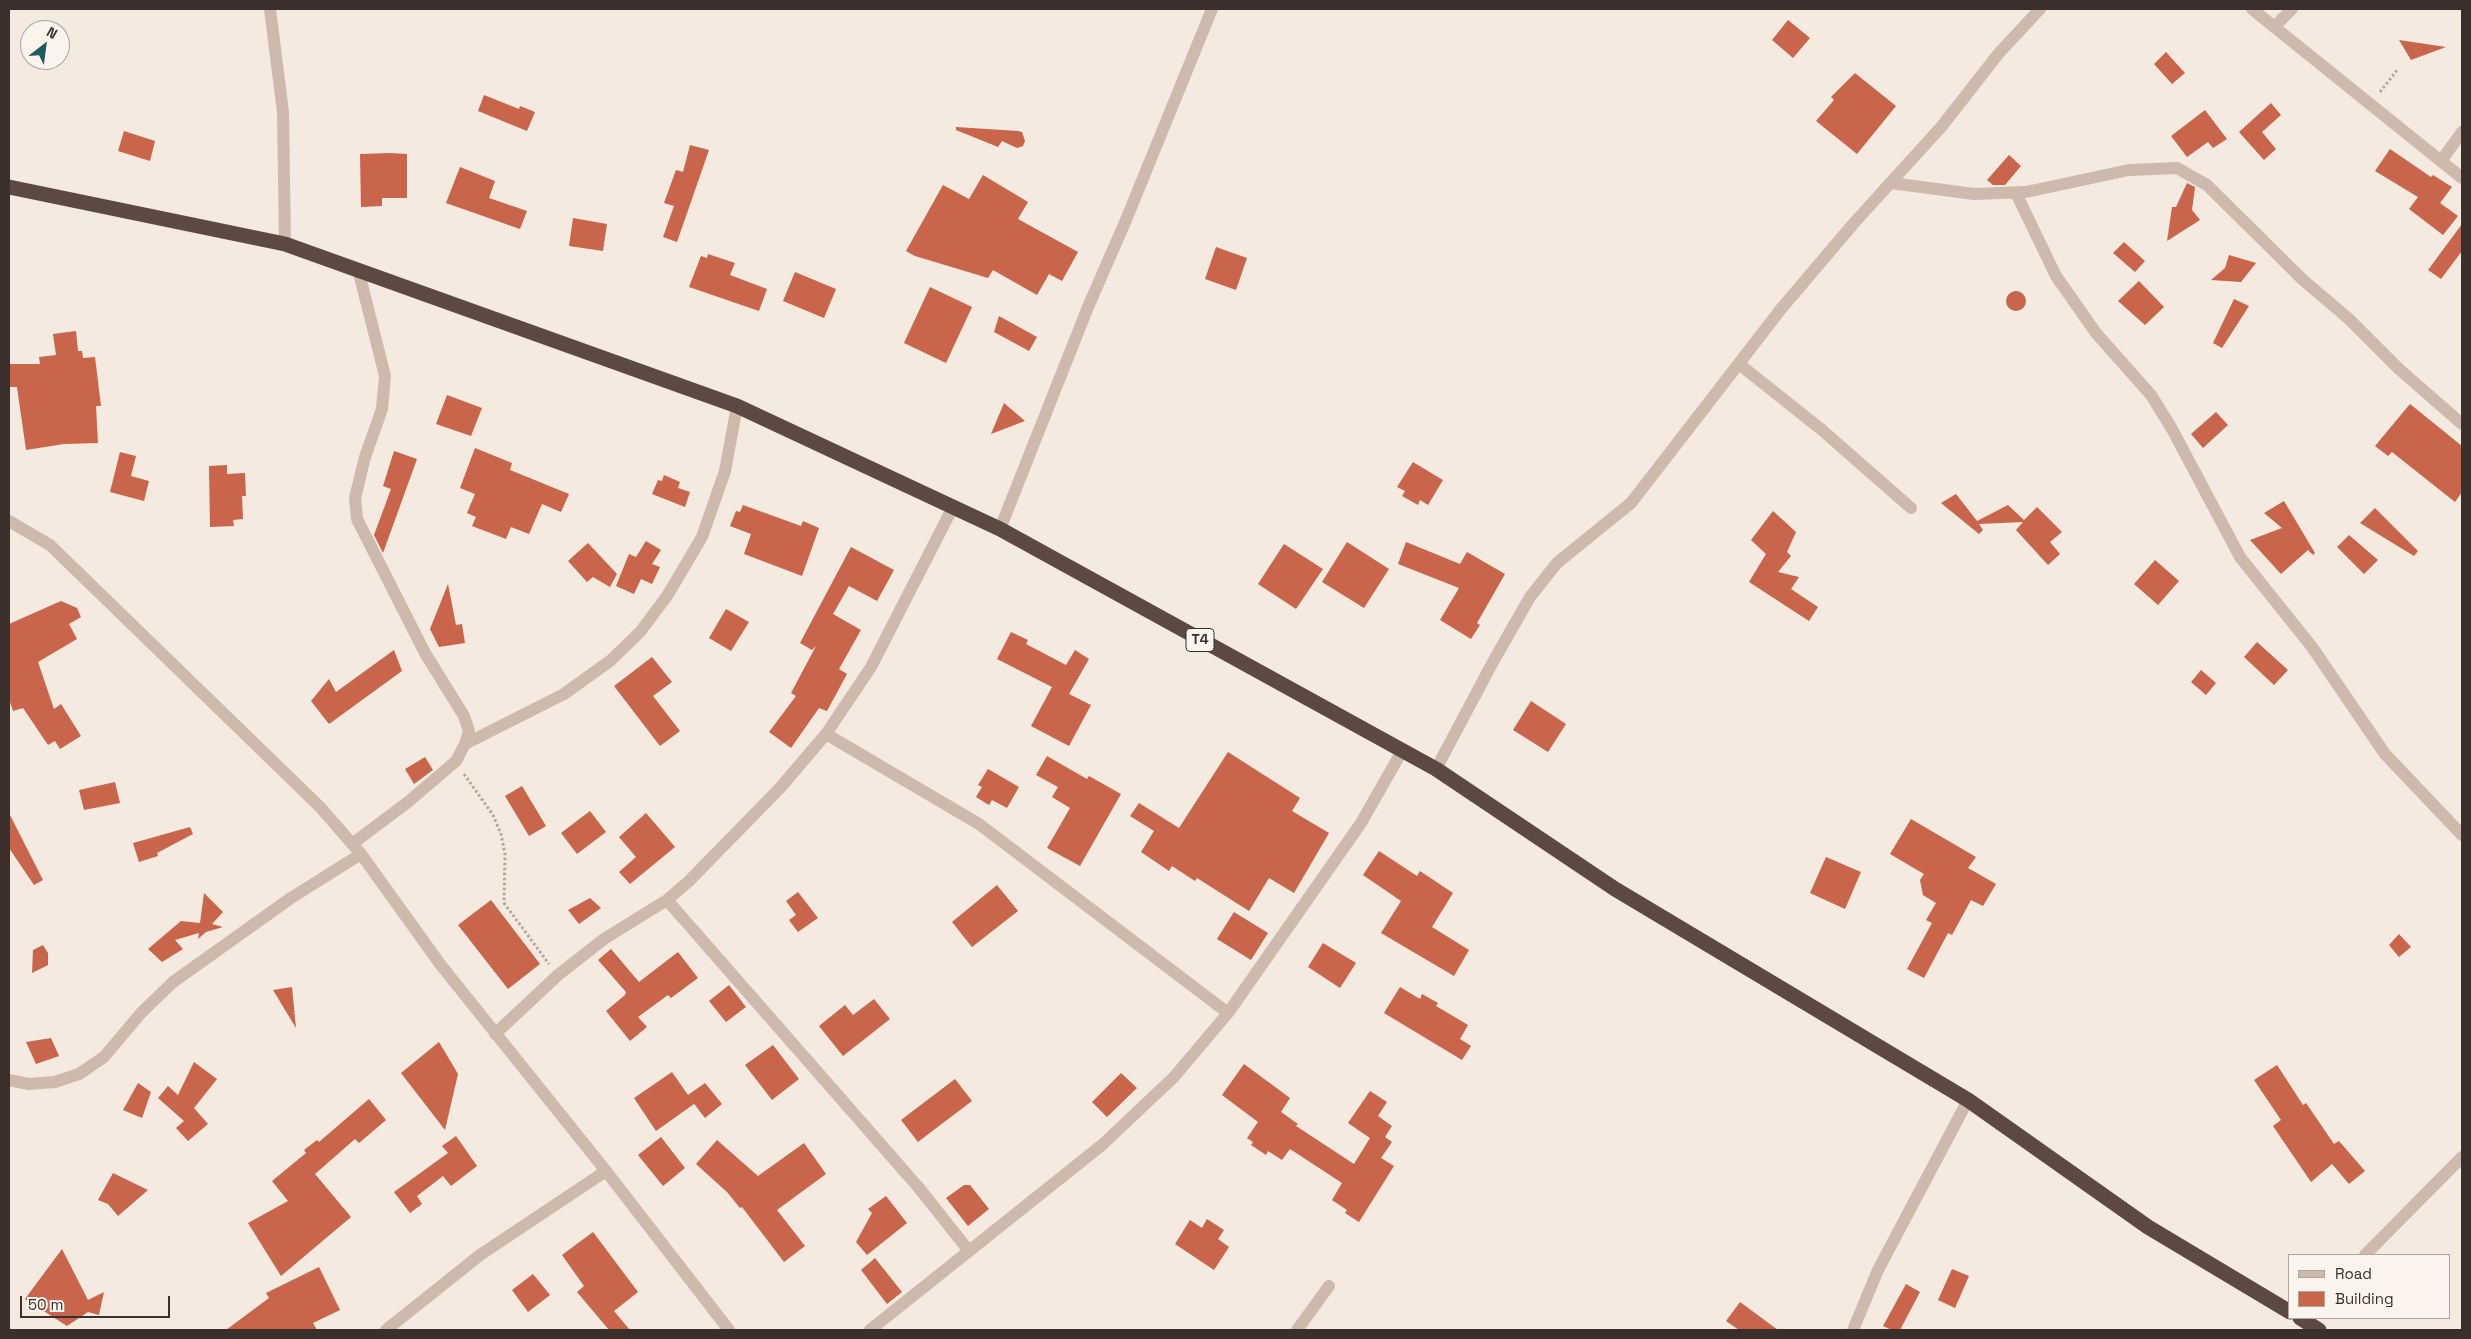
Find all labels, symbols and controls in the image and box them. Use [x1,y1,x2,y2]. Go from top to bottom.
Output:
north arrow [20,20,70,70]
text: N [43,23,61,43]
road number: T4 [1186,628,1214,652]
legend [2288,1254,2451,1319]
text: Road [2335,1264,2372,1283]
scale bar [22,1286,172,1318]
text: Building [2335,1289,2394,1308]
text: 50 m [28,1295,63,1314]

